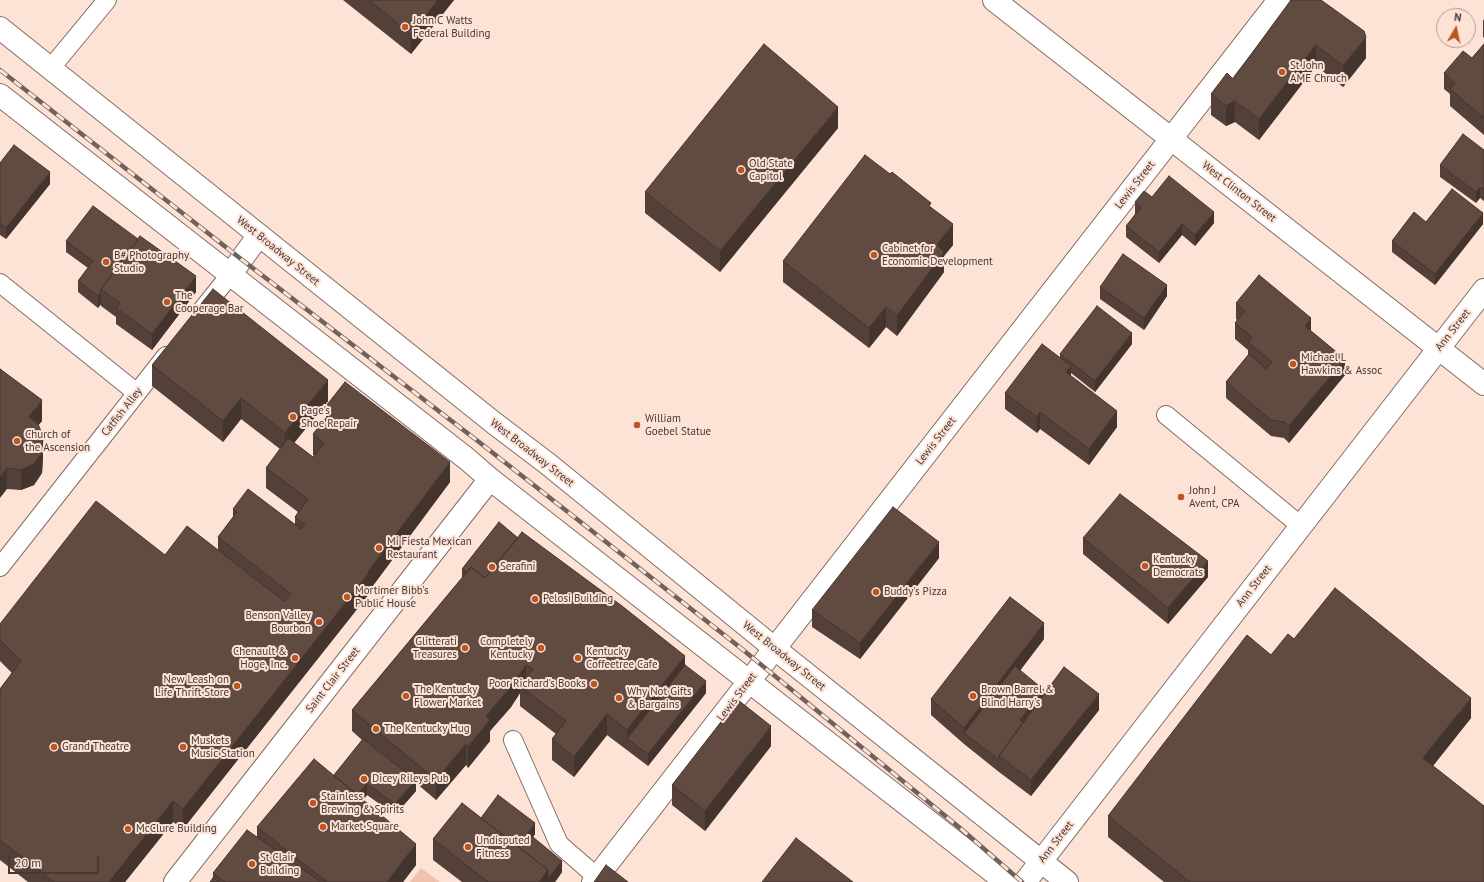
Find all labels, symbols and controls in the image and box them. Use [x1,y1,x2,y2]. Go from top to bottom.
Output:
north arrow [1436,8,1476,48]
text: N [1453,10,1462,25]
place label: John C Watts Federal Building [413,14,490,40]
marker: John C Watts Federal Building [400,22,410,32]
place label: St John AME Chruch [1290,59,1347,85]
marker: St John AME Chruch [1277,67,1287,77]
place label: Old State Capitol [749,157,793,183]
street label: Lewis Street [1112,158,1158,212]
street label: West Clinton Street [1199,159,1279,225]
marker: Old State Capitol [736,165,746,175]
street label: West Broadway Street [234,214,322,288]
place label: Cabinet for Economic Development [882,242,993,268]
place label: B# Photography Studio [114,249,189,275]
marker: Cabinet for Economic Development [869,250,879,260]
marker: B# Photography Studio [101,257,111,267]
place label: The Cooperage Bar [175,289,243,315]
marker: The Cooperage Bar [162,297,172,307]
street label: Ann Street [1433,306,1473,354]
place label: Michael L Hawkins & Assoc [1301,351,1382,377]
marker: Michael L Hawkins & Assoc [1288,359,1298,369]
street label: Catfish Alley [99,385,145,439]
place label: Page's Shoe Repair [301,404,357,430]
marker: Page's Shoe Repair [288,412,298,422]
place label: William Goebel Statue [645,412,711,438]
street label: Lewis Street [913,414,959,468]
street label: West Broadway Street [487,416,577,490]
marker: William Goebel Statue [632,420,642,430]
place label: Church of the Ascension [25,428,90,454]
marker: Church of the Ascension [12,436,22,446]
place label: John J Avent, CPA [1189,484,1239,510]
marker: John J Avent, CPA [1176,492,1186,502]
place label: Mi Fiesta Mexican Restaurant [387,535,472,561]
marker: Mi Fiesta Mexican Restaurant [374,543,384,553]
place label: Kentucky Democrats [1153,553,1203,579]
place label: Serafini [500,560,536,574]
marker: Kentucky Democrats [1140,561,1150,571]
marker: Serafini [487,562,497,572]
street label: Ann Street [1234,562,1274,610]
place label: Mortimer Bibb's Public House [355,584,429,610]
place label: Buddy's Pizza [884,585,947,599]
marker: Buddy's Pizza [871,587,881,597]
marker: Mortimer Bibb's Public House [342,592,352,602]
place label: Pelosi Building [543,592,613,606]
marker: Pelosi Building [530,594,540,604]
place label: Benson Valley Bourbon [245,609,311,635]
marker: Benson Valley Bourbon [314,617,324,627]
street label: West Broadway Street [740,619,828,693]
place label: Glitterati Treasures [413,635,457,661]
place label: Completely Kentucky [480,635,533,661]
marker: Glitterati Treasures [460,643,470,653]
marker: Completely Kentucky [536,643,546,653]
place label: Chenault & Hoge, Inc. [233,645,287,671]
street label: Saint Clair Street [303,645,363,715]
place label: Kentucky Coffeetree Cafe [586,645,658,671]
marker: Chenault & Hoge, Inc. [290,653,300,663]
marker: Kentucky Coffeetree Cafe [573,653,583,663]
street label: Lewis Street [715,670,759,724]
place label: New Leash on Life Thrift Store [155,673,229,699]
place label: Poor Richard's Books [489,677,586,691]
marker: Poor Richard's Books [589,679,599,689]
marker: New Leash on Life Thrift Store [232,681,242,691]
place label: The Kentucky Flower Market [414,683,481,709]
place label: Brown Barrel & Blind Harry's [981,683,1054,709]
place label: Why Not Gifts & Bargains [627,685,692,711]
marker: The Kentucky Flower Market [401,691,411,701]
marker: Brown Barrel & Blind Harry's [968,691,978,701]
marker: Why Not Gifts & Bargains [614,693,624,703]
place label: The Kentucky Hug [384,722,470,736]
marker: The Kentucky Hug [371,724,381,734]
place label: Muskets Music Station [191,734,255,760]
place label: Grand Theatre [62,740,129,754]
marker: Grand Theatre [49,742,59,752]
marker: Muskets Music Station [178,742,188,752]
place label: Dicey Rileys Pub [372,772,449,786]
marker: Dicey Rileys Pub [359,774,369,784]
place label: Stainless Brewing & Spirits [321,790,404,816]
marker: Stainless Brewing & Spirits [308,798,318,808]
street label: Ann Street [1036,818,1076,866]
place label: Market Square [331,820,399,834]
place label: McClure Building [136,822,217,836]
marker: Market Square [318,822,328,832]
marker: McClure Building [123,824,133,834]
place label: Undisputed Fitness [476,834,530,860]
marker: Undisputed Fitness [463,842,473,852]
scale bar [10,848,101,874]
place label: St Clair Building [260,851,299,877]
text: 20 m [15,855,41,870]
marker: St Clair Building [247,859,257,869]

